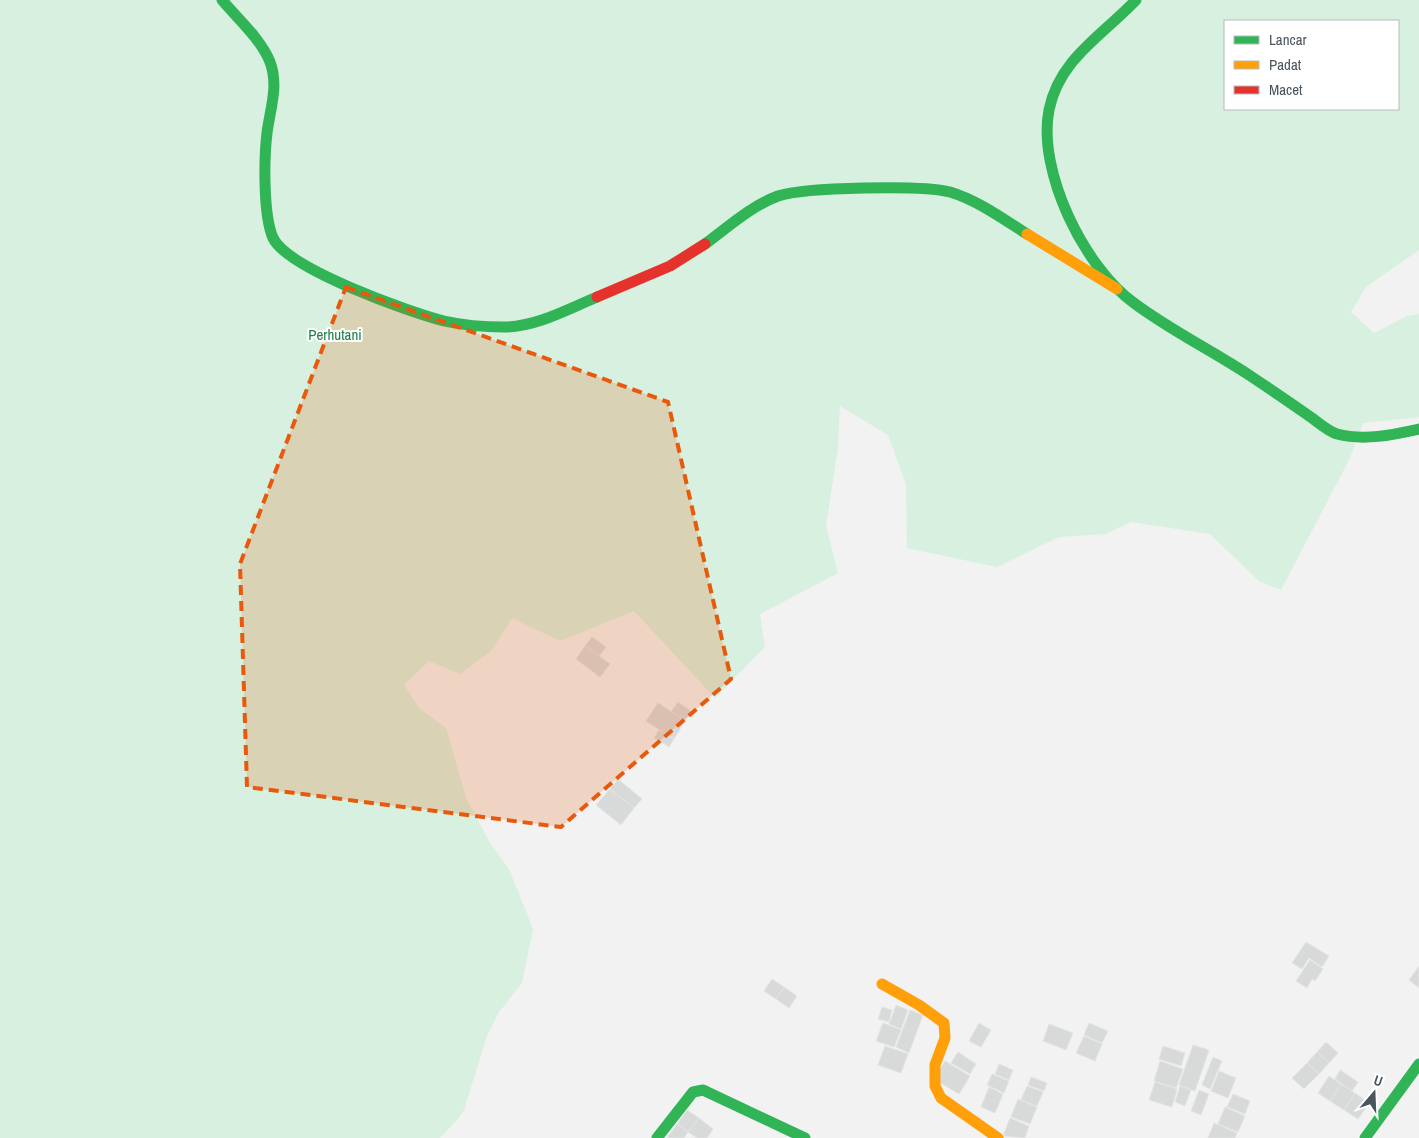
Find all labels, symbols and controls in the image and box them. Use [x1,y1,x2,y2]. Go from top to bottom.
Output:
legend [1224,20,1399,110]
text: Lancar [1269,29,1307,50]
text: Padat [1269,54,1302,75]
text: Macet [1269,79,1303,100]
park label: Perhutani [308,324,362,345]
north arrow [1349,1068,1399,1118]
text: U [1371,1071,1385,1091]

